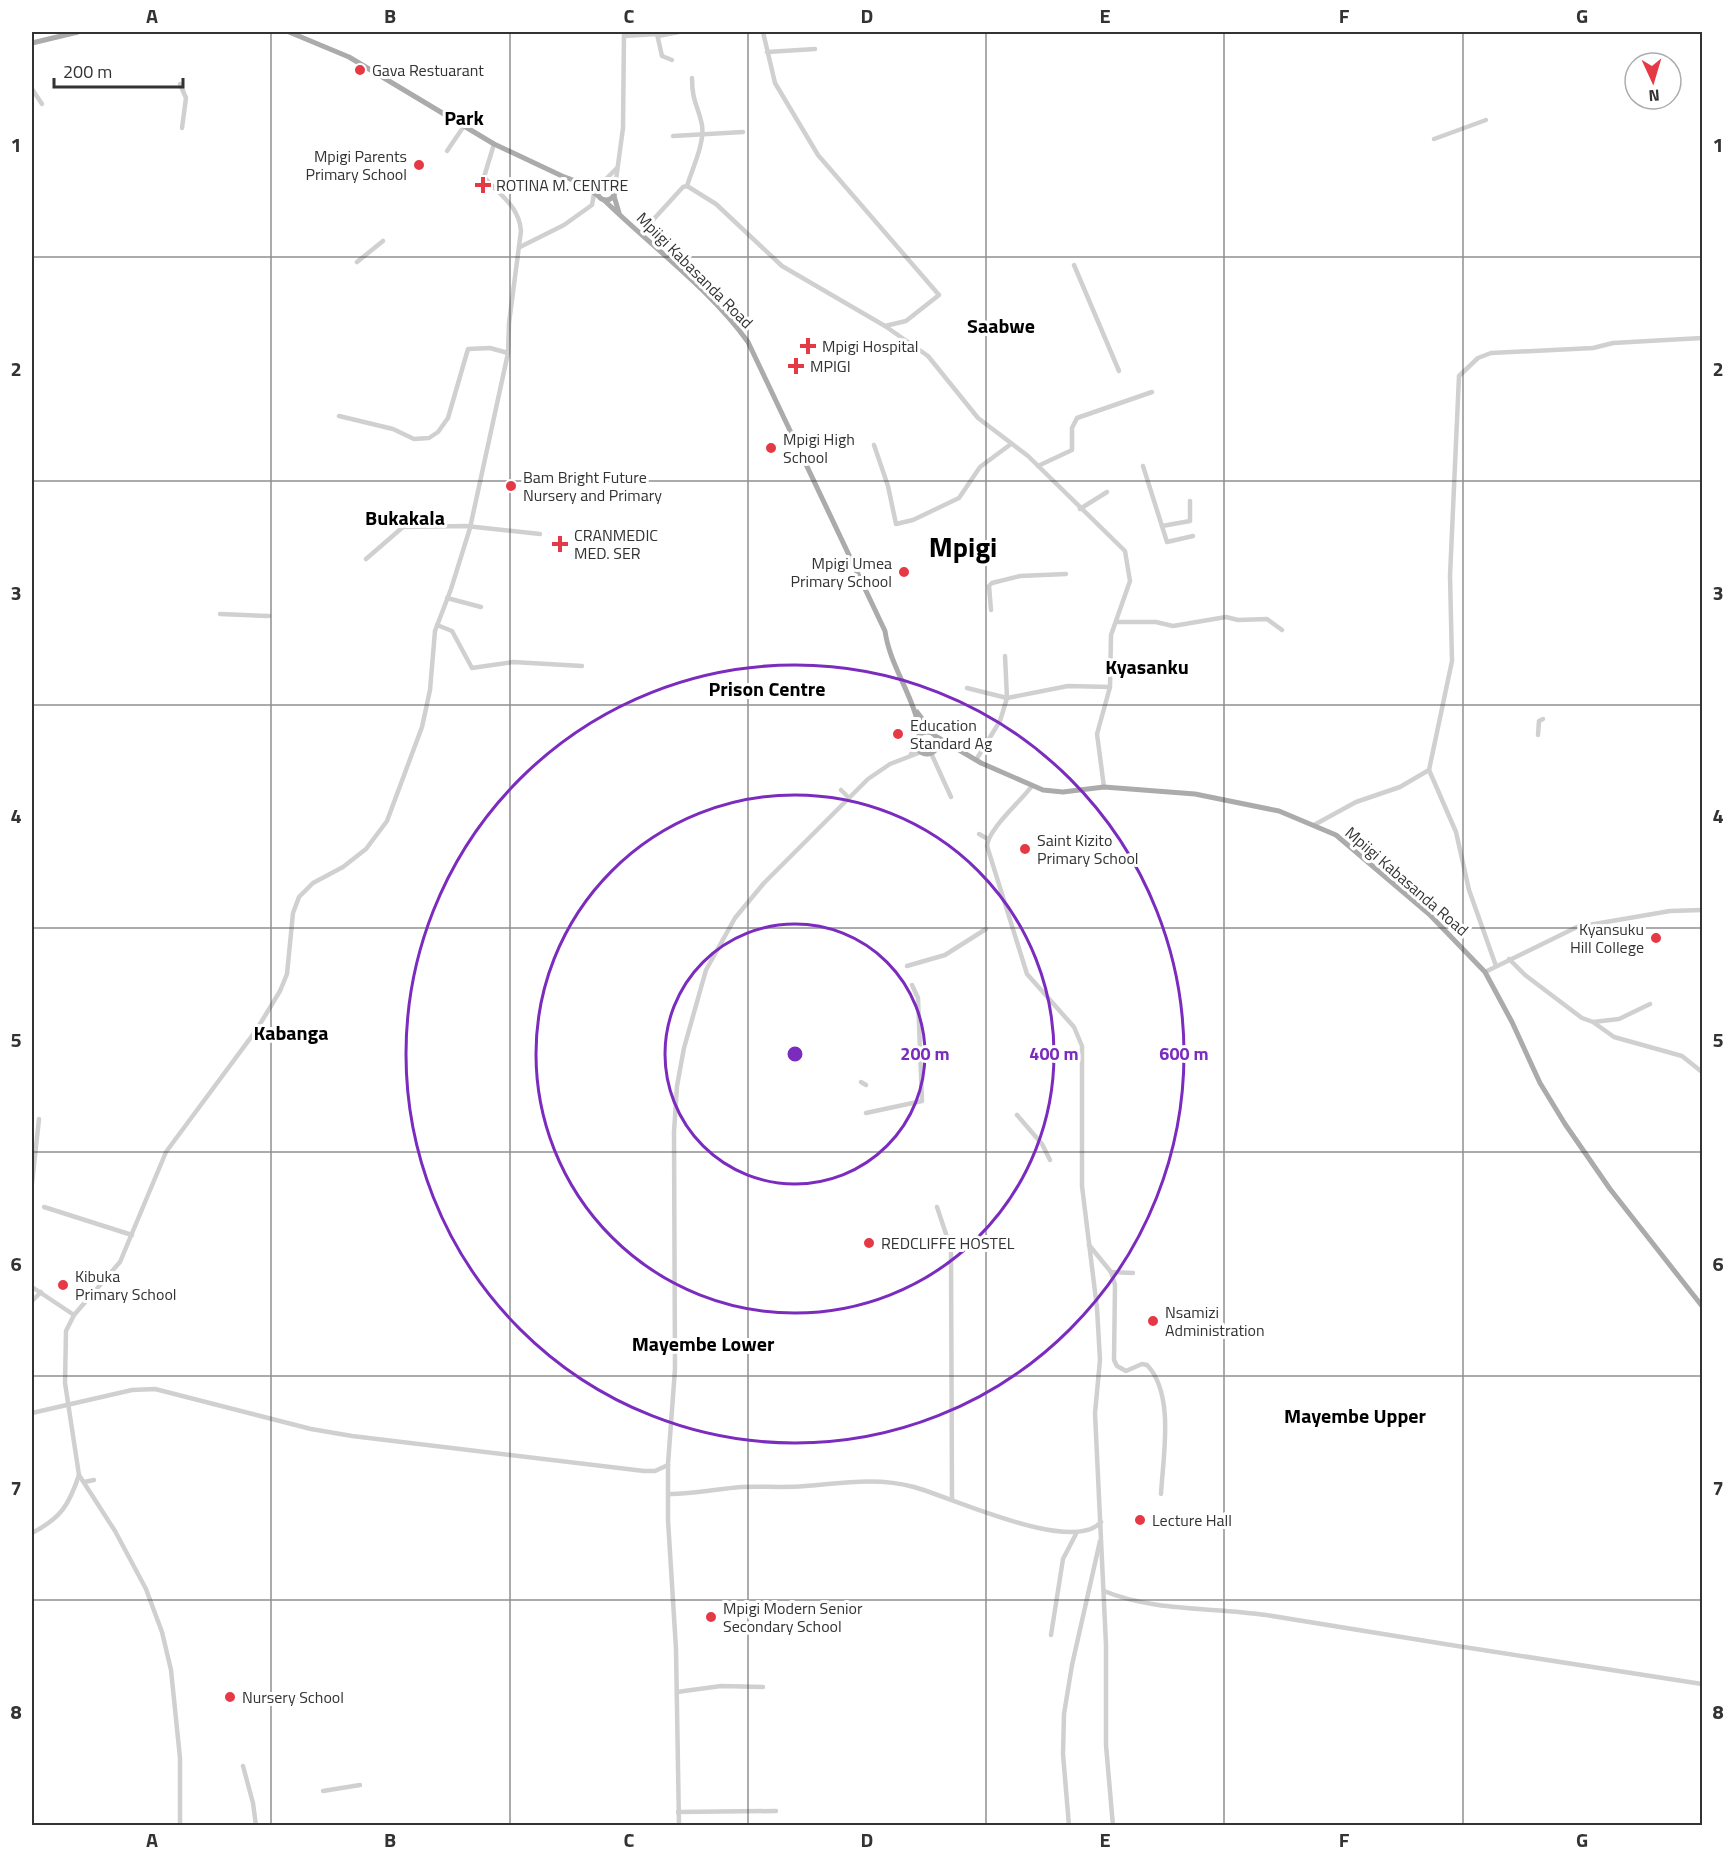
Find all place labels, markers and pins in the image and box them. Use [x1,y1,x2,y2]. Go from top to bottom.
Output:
place label: Gava Restuarant [372,58,484,82]
marker: Gava Restuarant [353,63,367,77]
place label: Mpigi Parents Primary School [305,144,407,186]
marker: Mpigi Parents Primary School [412,158,426,172]
place label: ROTINA M. CENTRE [496,173,628,197]
marker: ROTINA M. CENTRE [474,176,492,194]
place label: Mpigi Hospital [822,334,919,358]
marker: Mpigi Hospital [799,337,817,355]
place label: MPIGI [810,354,851,378]
marker: MPIGI [787,357,805,375]
place label: Mpigi High School [783,427,855,469]
marker: Mpigi High School [764,441,778,455]
place label: Bam Bright Future Nursery and Primary [523,465,662,507]
marker: Bam Bright Future Nursery and Primary [504,479,518,493]
place label: CRANMEDIC MED. SER [574,523,658,565]
marker: CRANMEDIC MED. SER [551,535,569,553]
place label: Mpigi Umea Primary School [790,551,892,593]
marker: Mpigi Umea Primary School [897,565,911,579]
place label: Education Standard Ag [910,713,992,755]
marker: Education Standard Ag [891,727,905,741]
place label: Saint Kizito Primary School [1037,828,1139,870]
marker: Saint Kizito Primary School [1018,842,1032,856]
place label: Kyansuku Hill College [1570,917,1644,959]
marker: Kyansuku Hill College [1649,931,1663,945]
centre of rings [785,1044,805,1064]
place label: REDCLIFFE HOSTEL [881,1231,1015,1255]
marker: REDCLIFFE HOSTEL [862,1236,876,1250]
place label: Kibuka Primary School [75,1264,177,1306]
marker: Kibuka Primary School [56,1278,70,1292]
place label: Nsamizi Administration [1165,1300,1265,1342]
marker: Nsamizi Administration [1146,1314,1160,1328]
place label: Lecture Hall [1152,1508,1232,1532]
marker: Lecture Hall [1133,1513,1147,1527]
place label: Mpigi Modern Senior Secondary School [723,1596,863,1638]
marker: Mpigi Modern Senior Secondary School [704,1610,718,1624]
place label: Nursery School [242,1685,344,1709]
marker: Nursery School [223,1690,237,1704]

